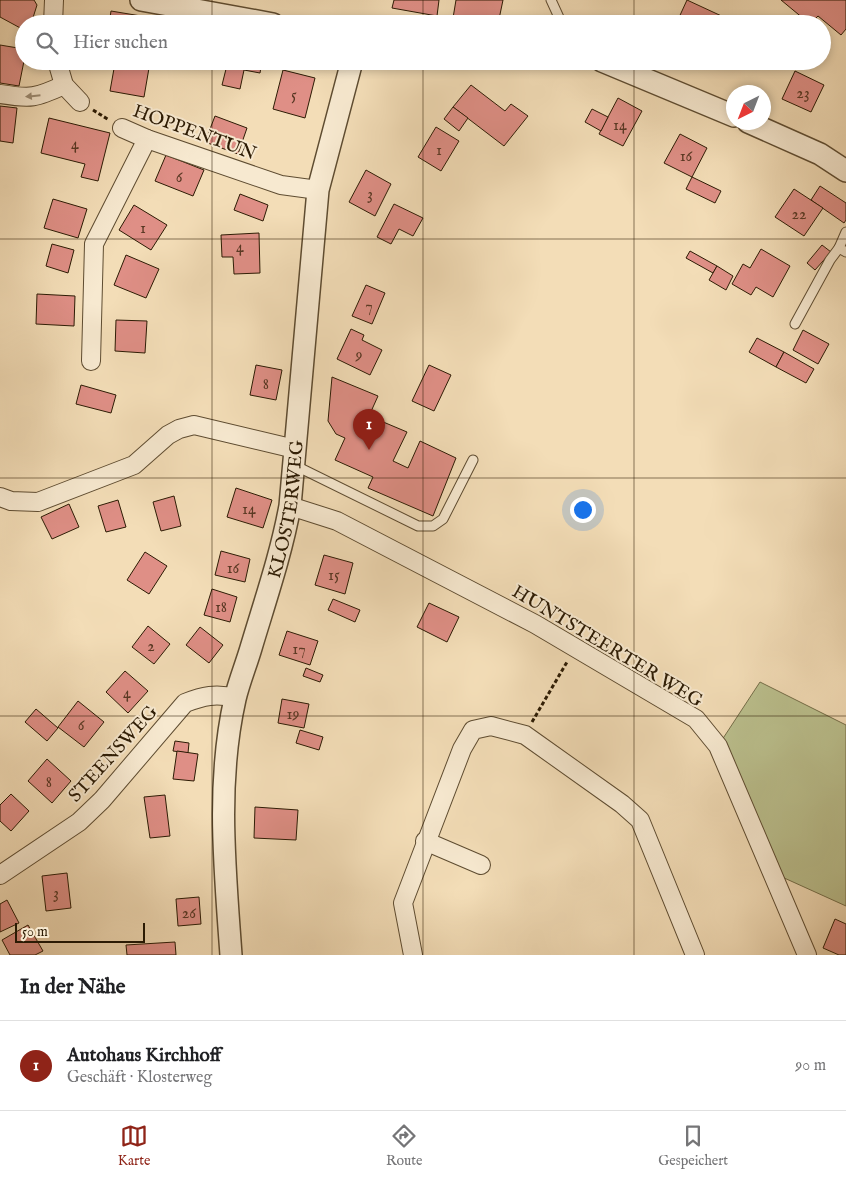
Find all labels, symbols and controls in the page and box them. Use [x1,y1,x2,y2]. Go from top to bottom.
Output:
search box [15,15,831,70]
icon: search [33,29,61,57]
text: Hier suchen [73,31,168,55]
house number: 23 [796,84,810,104]
north arrow [726,85,771,130]
house number: 5 [291,86,297,106]
one-way arrow [25,92,41,100]
street label: HOPPENTUN [129,99,259,166]
house number: 14 [613,116,627,136]
house number: 4 [71,135,79,155]
house number: 1 [436,141,442,161]
house number: 16 [680,147,693,167]
house number: 6 [176,168,183,188]
house number: 3 [367,185,373,205]
house number: 22 [791,205,807,225]
house number: 1 [140,219,146,239]
house number: 4 [236,238,244,258]
house number: 7 [365,297,373,317]
house number: 9 [355,346,363,366]
house number: 8 [263,375,269,395]
pin: 1 [353,409,385,450]
street label: KLOSTERWEG [263,439,310,581]
your location [570,497,596,523]
house number: 14 [242,500,256,520]
house number: 16 [227,559,240,579]
house number: 15 [328,566,340,586]
street label: HUNTSTEERTER WEG [507,580,707,713]
house number: 18 [215,598,227,618]
house number: 2 [147,637,155,657]
house number: 17 [292,640,306,660]
house number: 4 [123,684,131,704]
street label: STEENSWEG [64,701,163,808]
house number: 19 [287,705,299,725]
house number: 6 [78,716,85,736]
house number: 8 [46,773,52,793]
house number: 3 [53,884,59,904]
house number: 26 [182,904,196,924]
scale bar [15,920,145,943]
text: 50 m [22,923,48,941]
text: In der Nähe [20,974,126,1001]
text: Autohaus Kirchhoff [67,1044,221,1068]
text: 1 [33,1056,39,1076]
text: 90 m [795,1056,826,1076]
text: Geschäft · Klosterweg [67,1068,212,1088]
tab: Karte [118,1122,150,1170]
tab: Route [386,1122,423,1170]
tab: Gespeichert [658,1122,728,1170]

